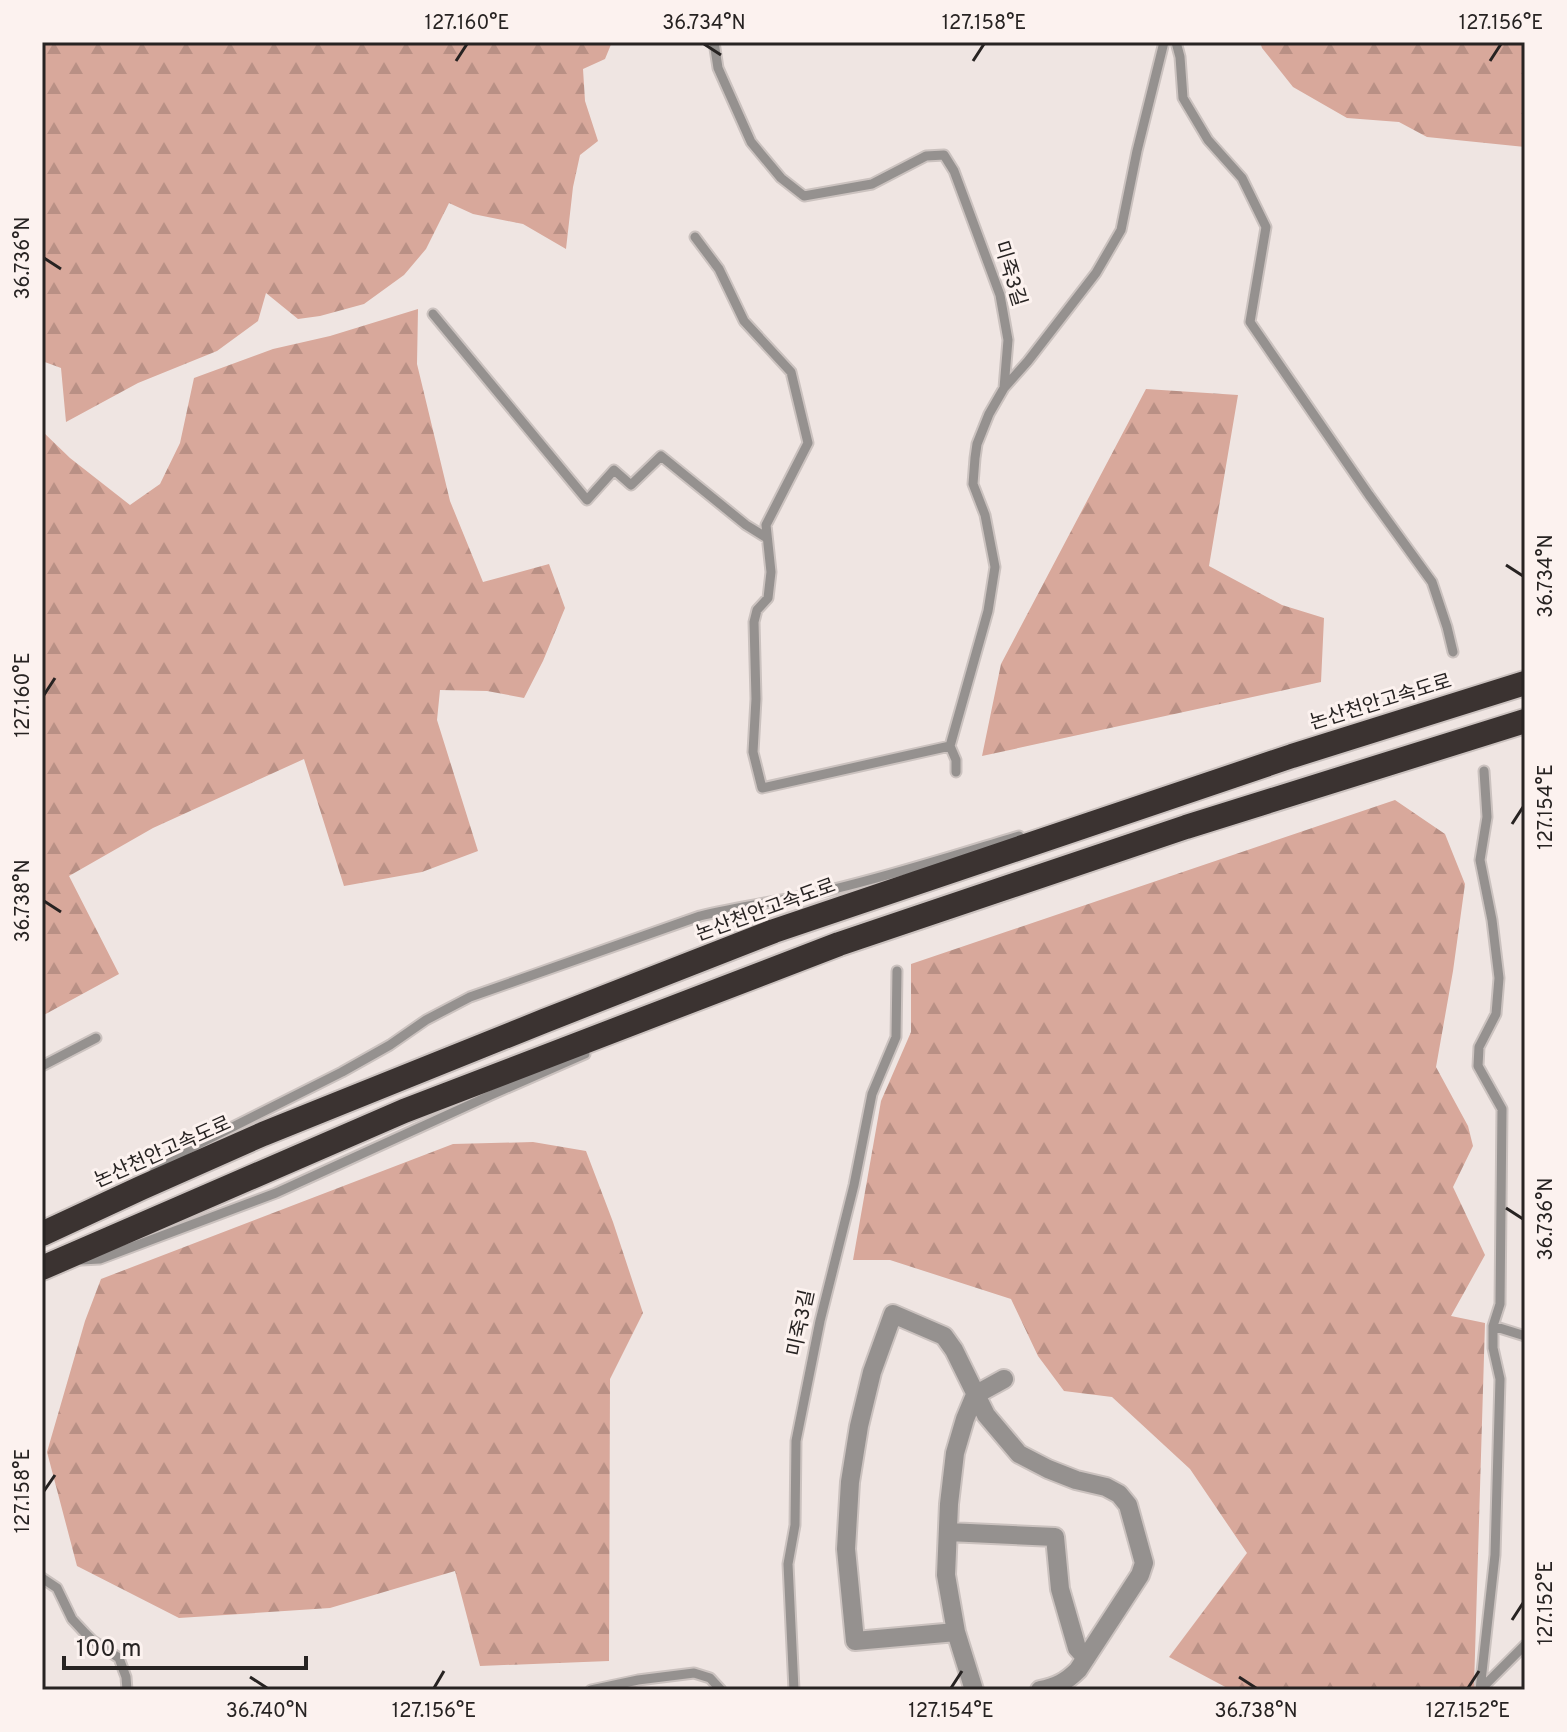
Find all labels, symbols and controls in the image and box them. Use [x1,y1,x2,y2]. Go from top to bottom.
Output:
text: 127.160°E [425,11,509,37]
text: 36.734°N [662,11,746,37]
text: 127.158°E [942,11,1026,37]
text: 127.156°E [1459,11,1543,37]
text: 36.736°N [11,217,37,299]
street label: 미죽3길 [987,238,1031,310]
text: 36.734°N [1534,534,1560,618]
text: 127.160°E [11,653,37,737]
street label: 논산천안고속도로 [1307,669,1455,737]
text: 127.154°E [1534,764,1560,850]
text: 36.738°N [11,859,37,943]
street label: 논산천안고속도로 [692,874,840,948]
street label: 논산천안고속도로 [90,1111,236,1195]
text: 36.736°N [1534,1178,1560,1260]
street label: 미죽3길 [782,1287,822,1359]
text: 127.158°E [11,1449,37,1533]
text: 127.152°E [1534,1561,1560,1645]
scale bar [64,1620,306,1670]
text: 100 m [76,1635,142,1665]
text: 36.740°N [226,1699,308,1725]
text: 127.156°E [392,1699,476,1725]
text: 127.154°E [908,1699,994,1725]
text: 36.738°N [1214,1699,1298,1725]
text: 127.152°E [1426,1699,1510,1725]

